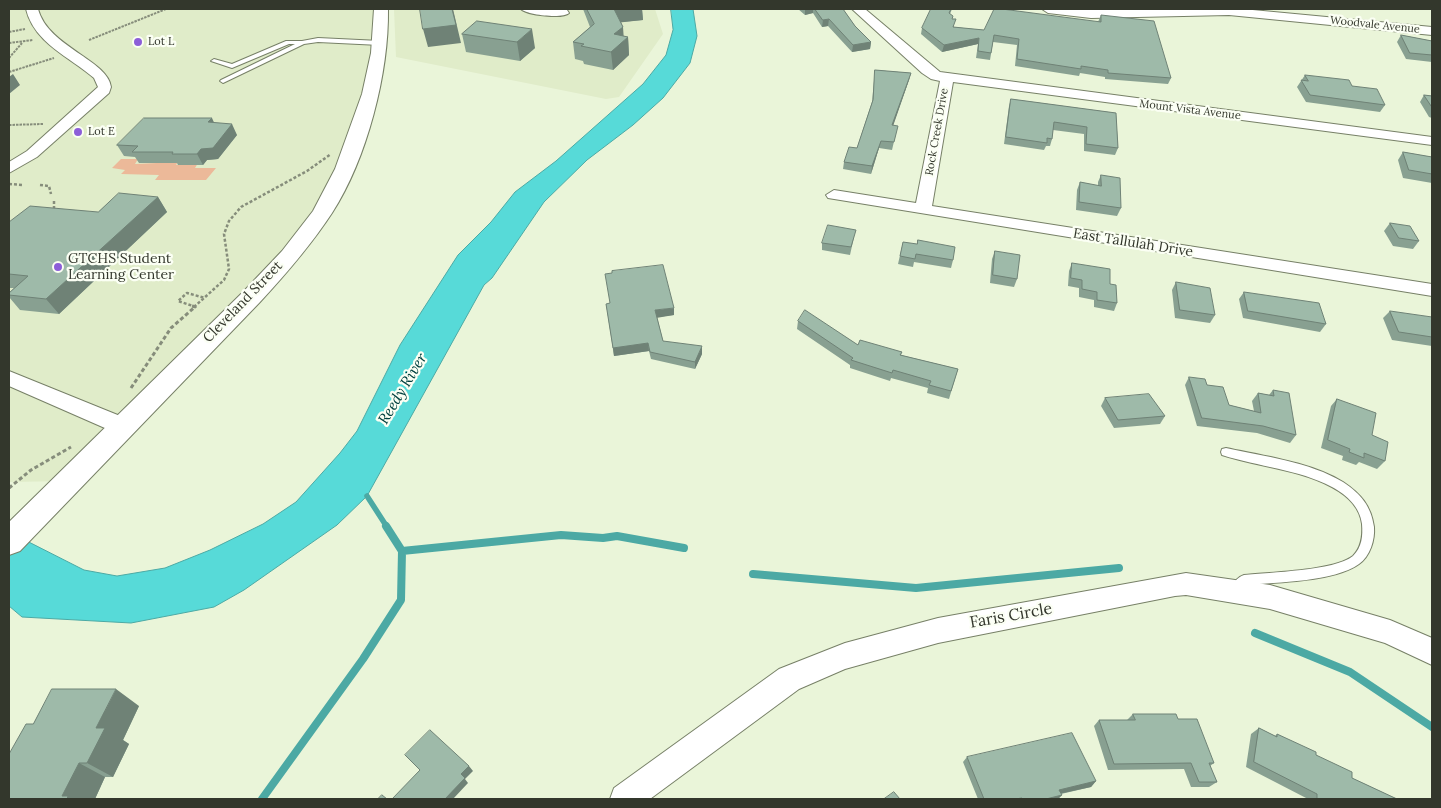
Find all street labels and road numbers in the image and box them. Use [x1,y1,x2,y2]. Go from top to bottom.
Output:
street label: Woodvale Avenue [1329,14,1421,36]
street label: Rock Creek Drive [923,87,951,177]
street label: Mount Vista Avenue [1139,97,1241,123]
street label: East Tallulah Drive [1072,225,1194,261]
street label: Cleveland Street [200,258,286,346]
street label: Faris Circle [968,599,1054,633]

